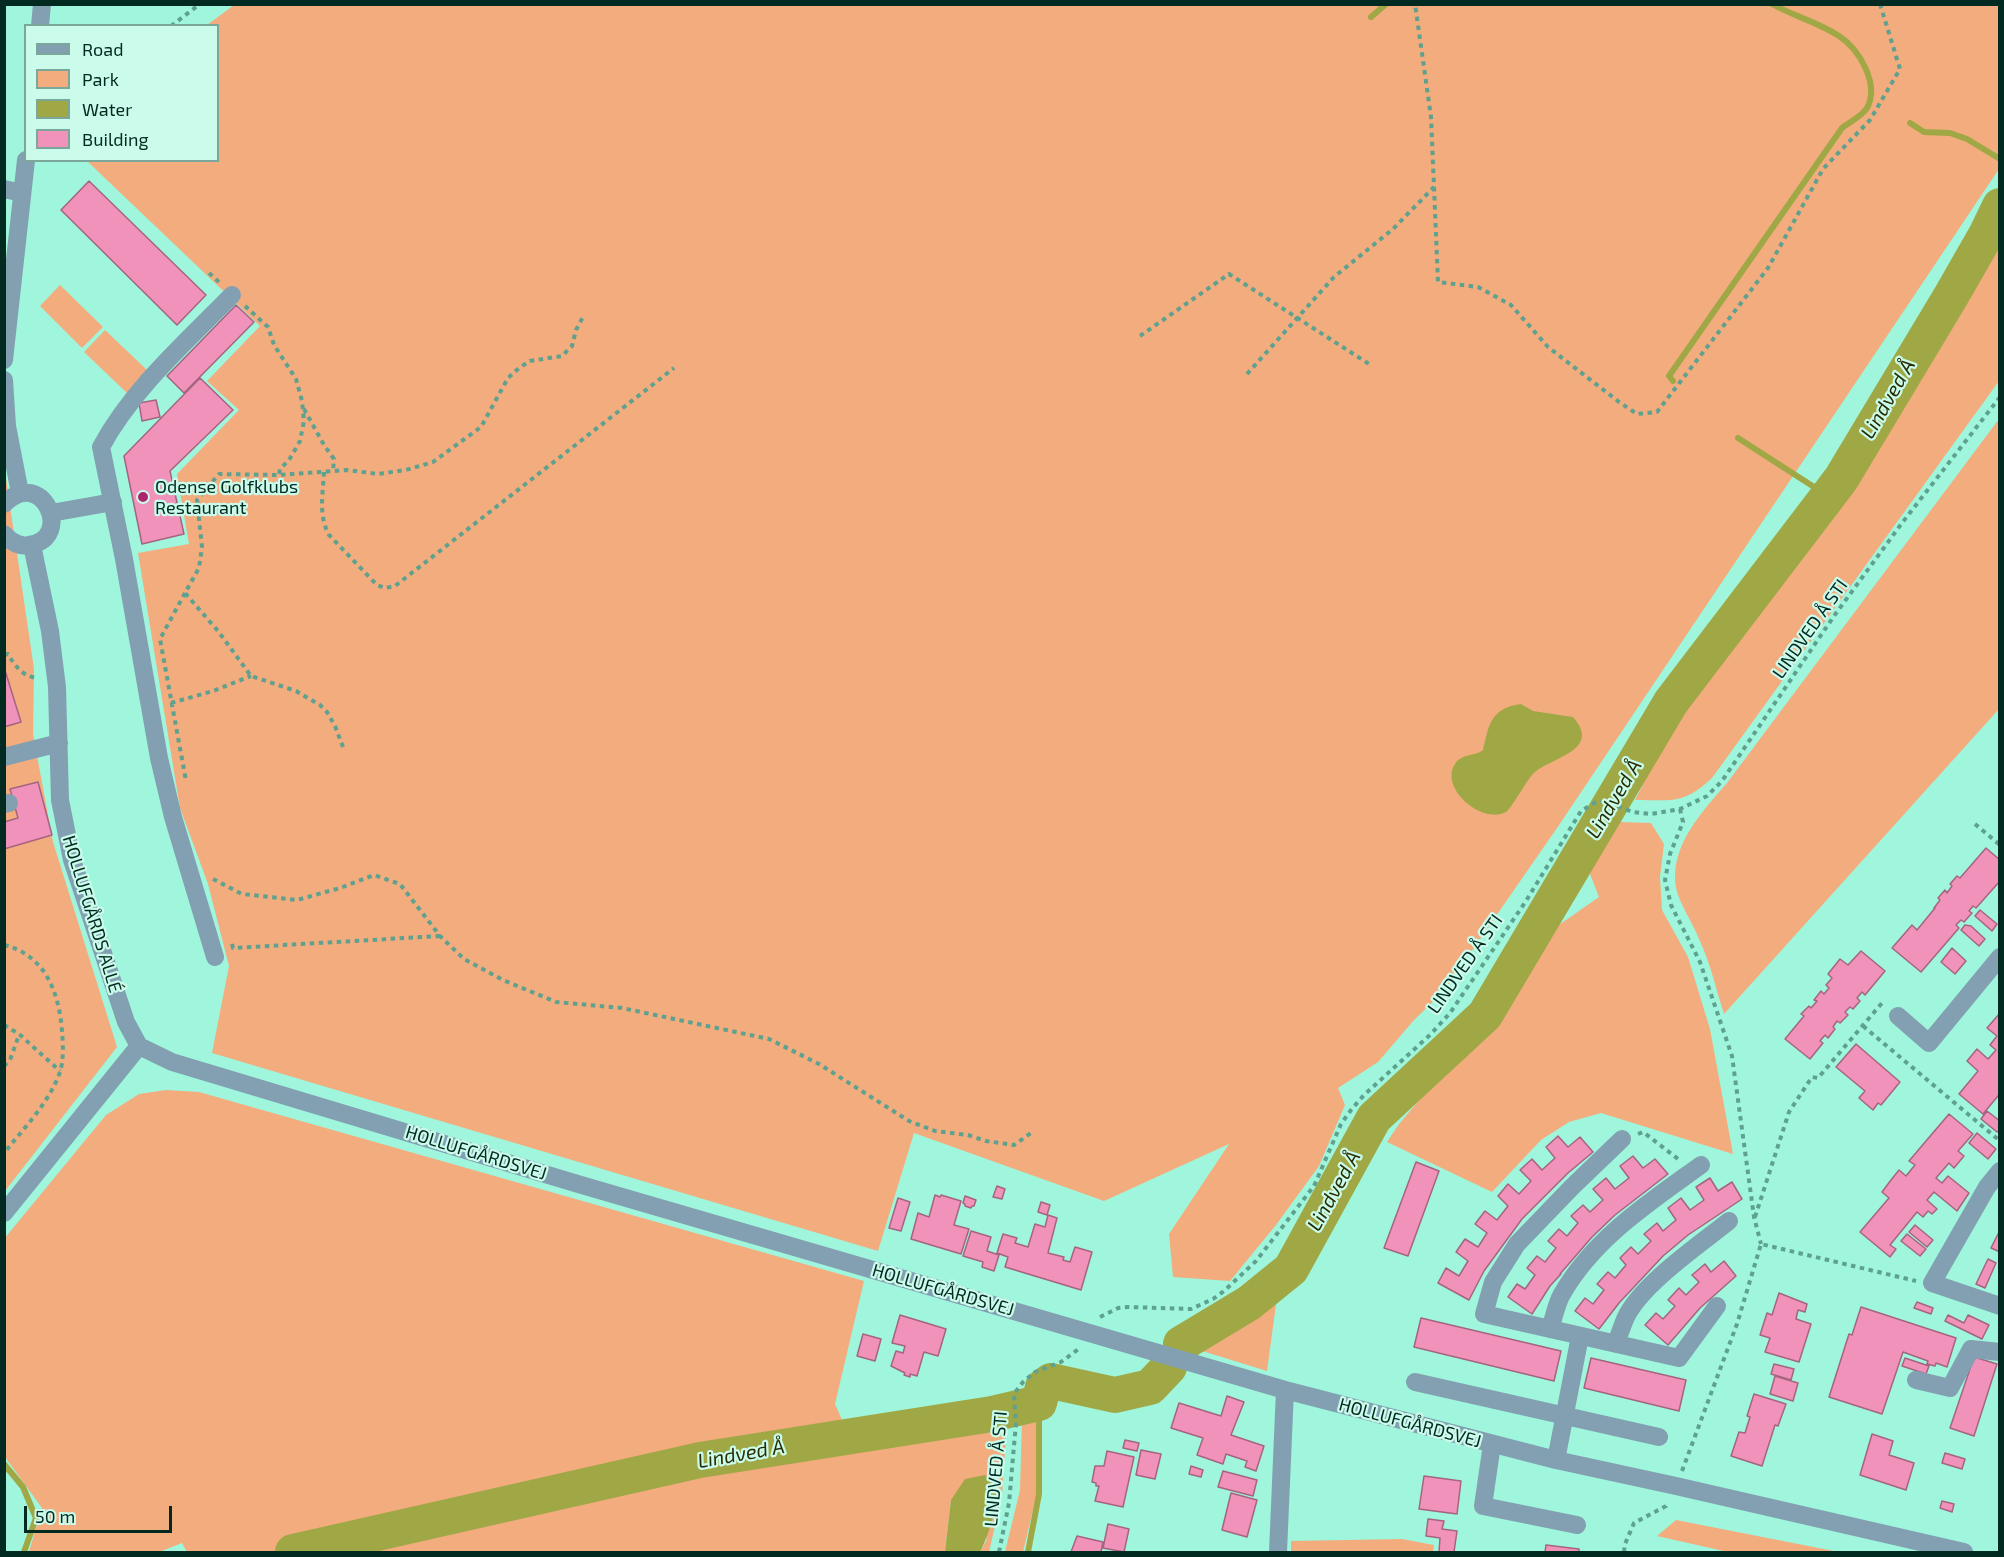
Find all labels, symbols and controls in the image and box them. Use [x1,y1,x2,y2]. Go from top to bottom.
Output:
legend [24,24,219,162]
text: Road [82,38,123,60]
text: Park [82,68,119,90]
text: Water [82,98,132,120]
text: Building [82,128,149,150]
water label: Lindved Å [1856,355,1920,443]
place label: Odense Golfklubs Restaurant [155,476,298,518]
marker: Odense Golfklubs Restaurant [136,490,150,504]
street label: LINDVED Å STI [1768,575,1852,683]
water label: Lindved Å [1581,755,1647,843]
street label: HOLLUFGÅRDS ALLÉ [58,833,126,995]
street label: LINDVED Å STI [1423,910,1507,1018]
street label: HOLLUFGÅRDSVEJ [403,1121,549,1185]
water label: Lindved Å [1302,1147,1366,1235]
street label: HOLLUFGÅRDSVEJ [870,1259,1016,1321]
street label: HOLLUFGÅRDSVEJ [1336,1394,1484,1452]
street label: LINDVED Å STI [980,1410,1012,1528]
water label: Lindved Å [696,1435,786,1473]
scale bar [27,1494,176,1532]
text: 50 m [35,1505,75,1527]

